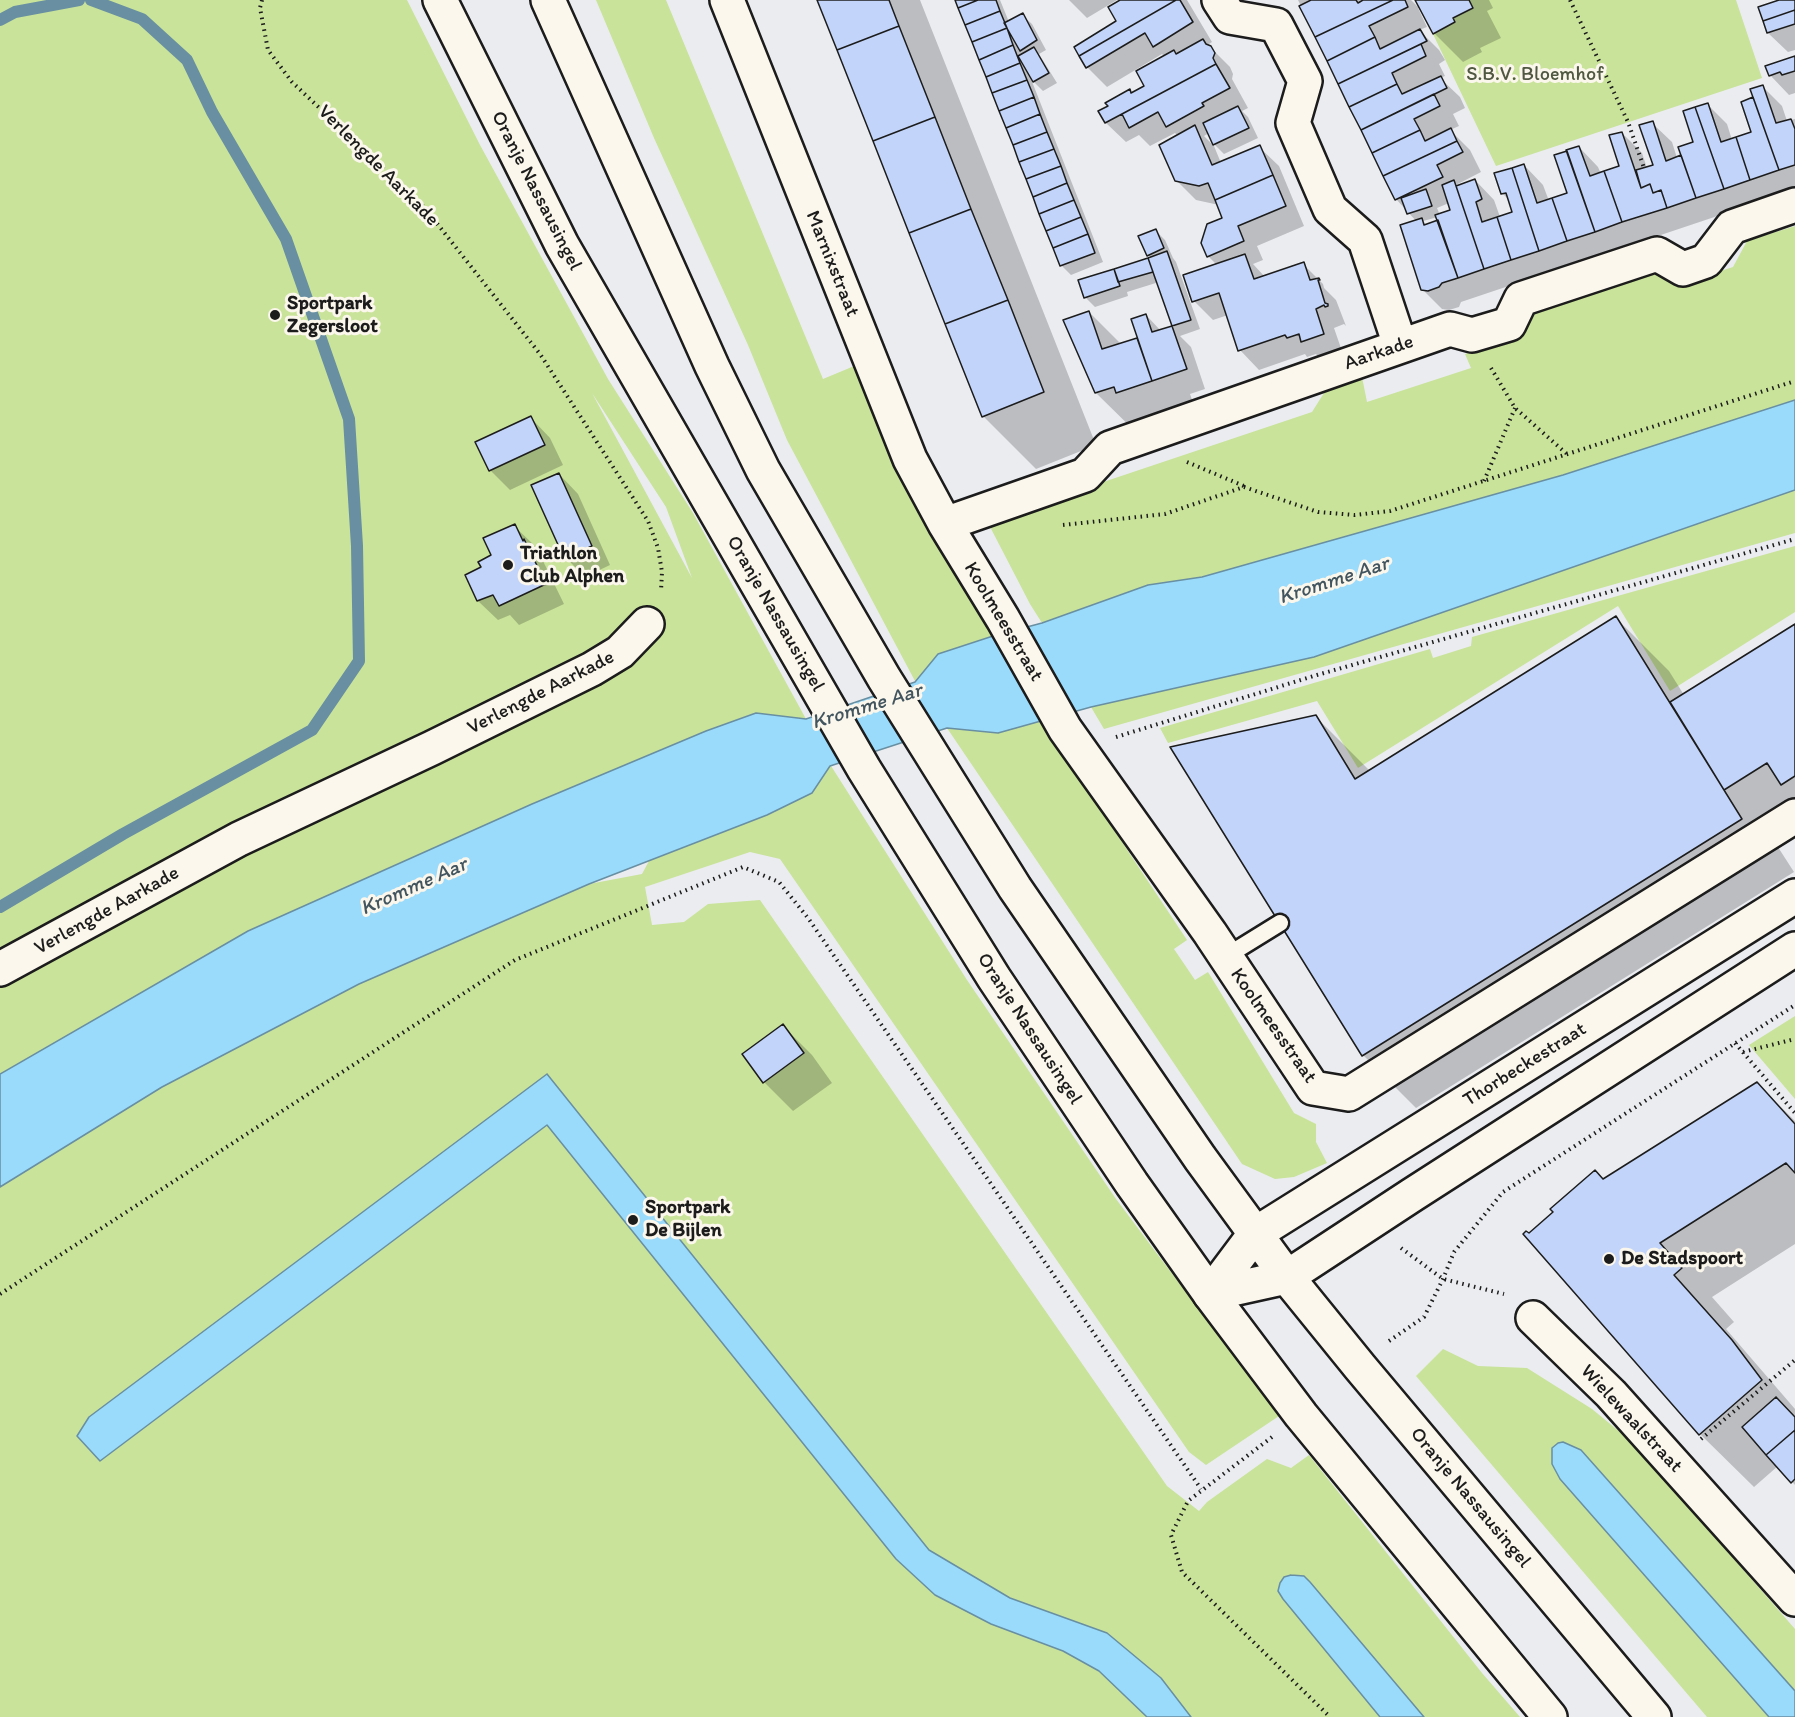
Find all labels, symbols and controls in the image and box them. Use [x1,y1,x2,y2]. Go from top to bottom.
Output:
park label: S.B.V. Bloemhof [1466,63,1604,87]
street label: Verlengde Aarkade [312,100,444,232]
street label: Oranje Nassausingel [485,107,587,275]
street label: Marnixstraat [800,207,864,321]
place label: Sportpark Zegersloot [287,292,378,339]
marker: Sportpark Zegersloot [268,308,282,322]
street label: Aarkade [1341,330,1417,376]
street label: Oranje Nassausingel [721,532,829,696]
place label: Triathlon Club Alphen [520,542,624,589]
water label: Kromme Aar [1276,551,1392,611]
marker: Triathlon Club Alphen [501,558,515,572]
street label: Koolmeesstraat [958,558,1048,686]
street label: Verlengde Aarkade [463,646,619,740]
water label: Kromme Aar [809,678,925,736]
water label: Kromme Aar [357,852,471,922]
street label: Verlengde Aarkade [30,861,184,961]
street label: Oranje Nassausingel [971,949,1087,1109]
street label: Koolmeesstraat [1224,964,1322,1088]
street label: Thorbeckestraat [1459,1018,1591,1112]
place label: Sportpark De Bijlen [645,1196,730,1243]
marker: Sportpark De Bijlen [626,1213,640,1227]
place label: De Stadspoort [1621,1247,1743,1271]
marker: De Stadspoort [1602,1252,1616,1266]
street label: Wielewaalstraat [1575,1360,1687,1478]
street label: Oranje Nassausingel [1404,1423,1536,1573]

